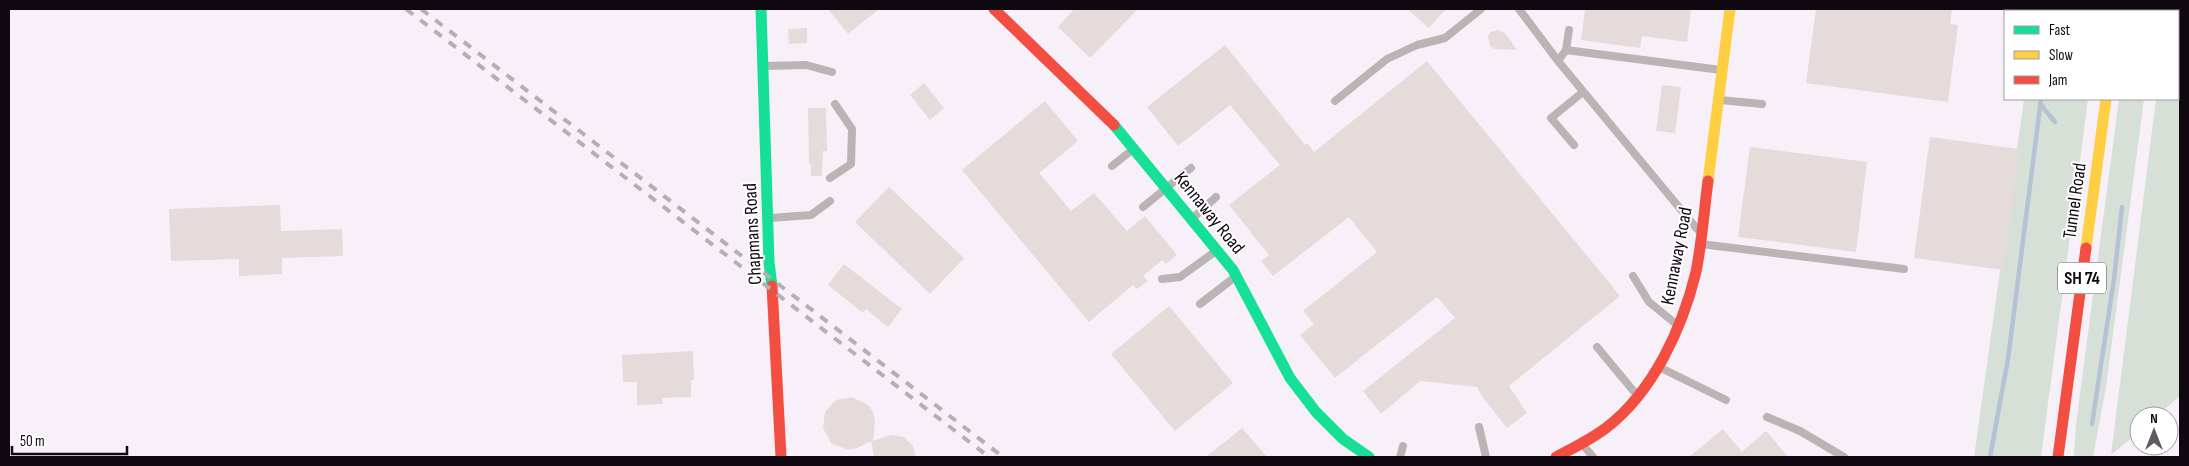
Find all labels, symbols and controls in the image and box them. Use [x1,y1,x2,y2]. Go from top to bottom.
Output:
legend [2004,10,2179,100]
text: Fast [2049,21,2071,40]
text: Slow [2049,46,2073,65]
text: Jam [2048,71,2067,90]
street label: Tunnel Road [2058,162,2092,240]
street label: Kennaway Road [1169,167,1249,259]
street label: Chapmans Road [739,183,767,285]
street label: Kennaway Road [1656,205,1698,307]
road number: SH 74 [2058,262,2106,294]
north arrow [2129,406,2179,456]
text: N [2150,410,2158,427]
scale bar [12,424,128,456]
text: 50 m [20,432,45,451]

